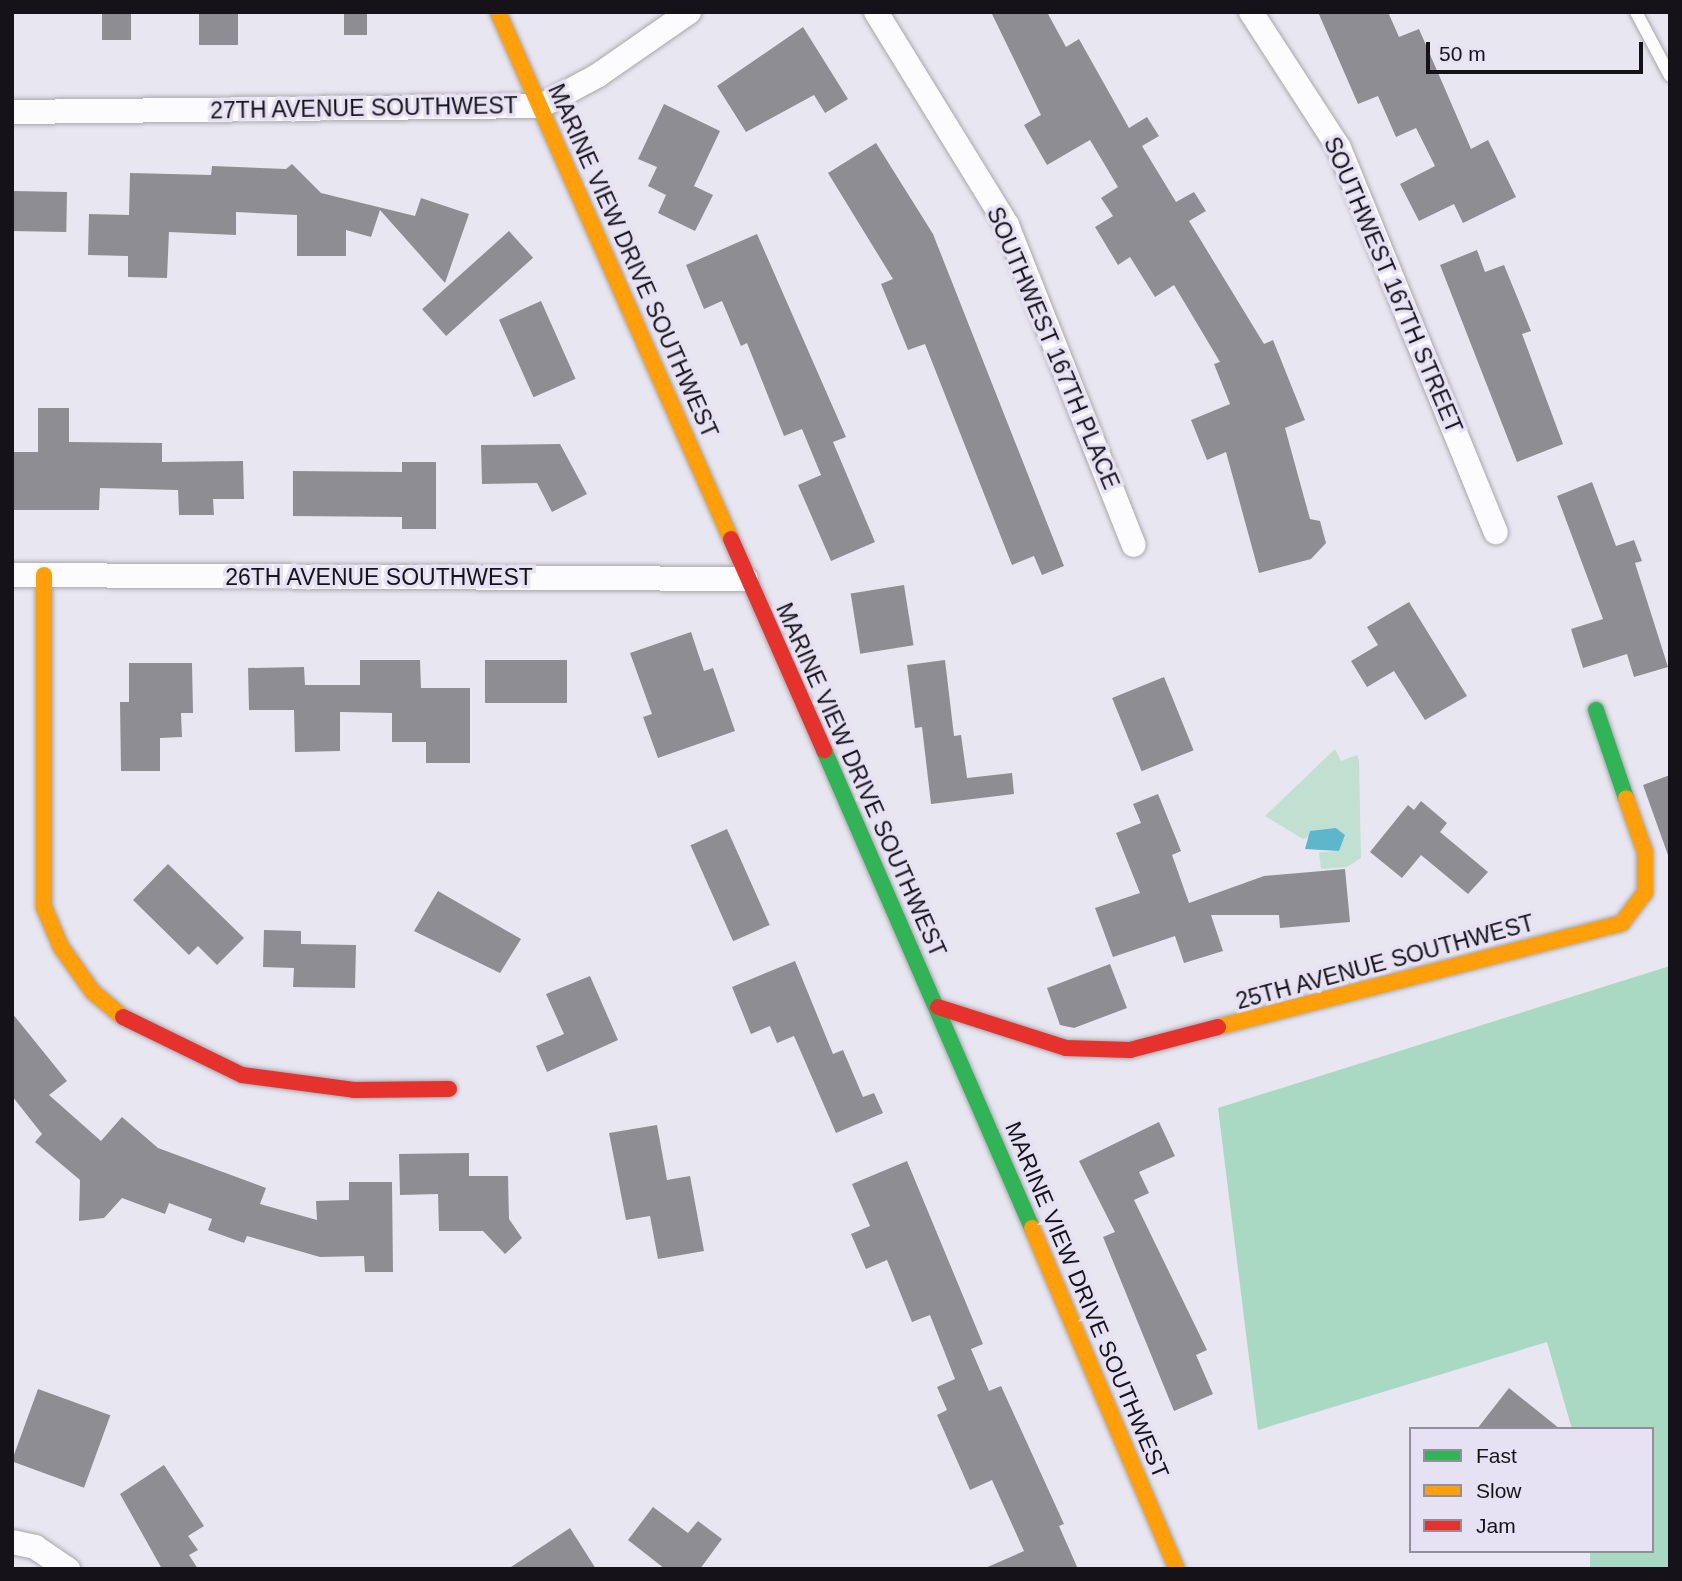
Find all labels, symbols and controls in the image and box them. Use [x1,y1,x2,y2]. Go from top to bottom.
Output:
scale bar [1430,28,1647,72]
text: 50 m [1439,42,1486,65]
street label: MARINE VIEW DRIVE SOUTHWEST [542,80,724,442]
street label: 27TH AVENUE SOUTHWEST [209,92,519,124]
street label: SOUTHWEST 167TH STREET [1318,133,1468,437]
street label: SOUTHWEST 167TH PLACE [981,203,1125,493]
street label: 26TH AVENUE SOUTHWEST [225,563,533,591]
street label: MARINE VIEW DRIVE SOUTHWEST [770,599,952,961]
street label: 25TH AVENUE SOUTHWEST [1232,909,1538,1015]
street label: MARINE VIEW DRIVE SOUTHWEST [999,1118,1175,1482]
legend [1409,1427,1654,1553]
text: Fast [1476,1444,1517,1467]
text: Slow [1476,1479,1522,1502]
text: Jam [1476,1514,1516,1537]

